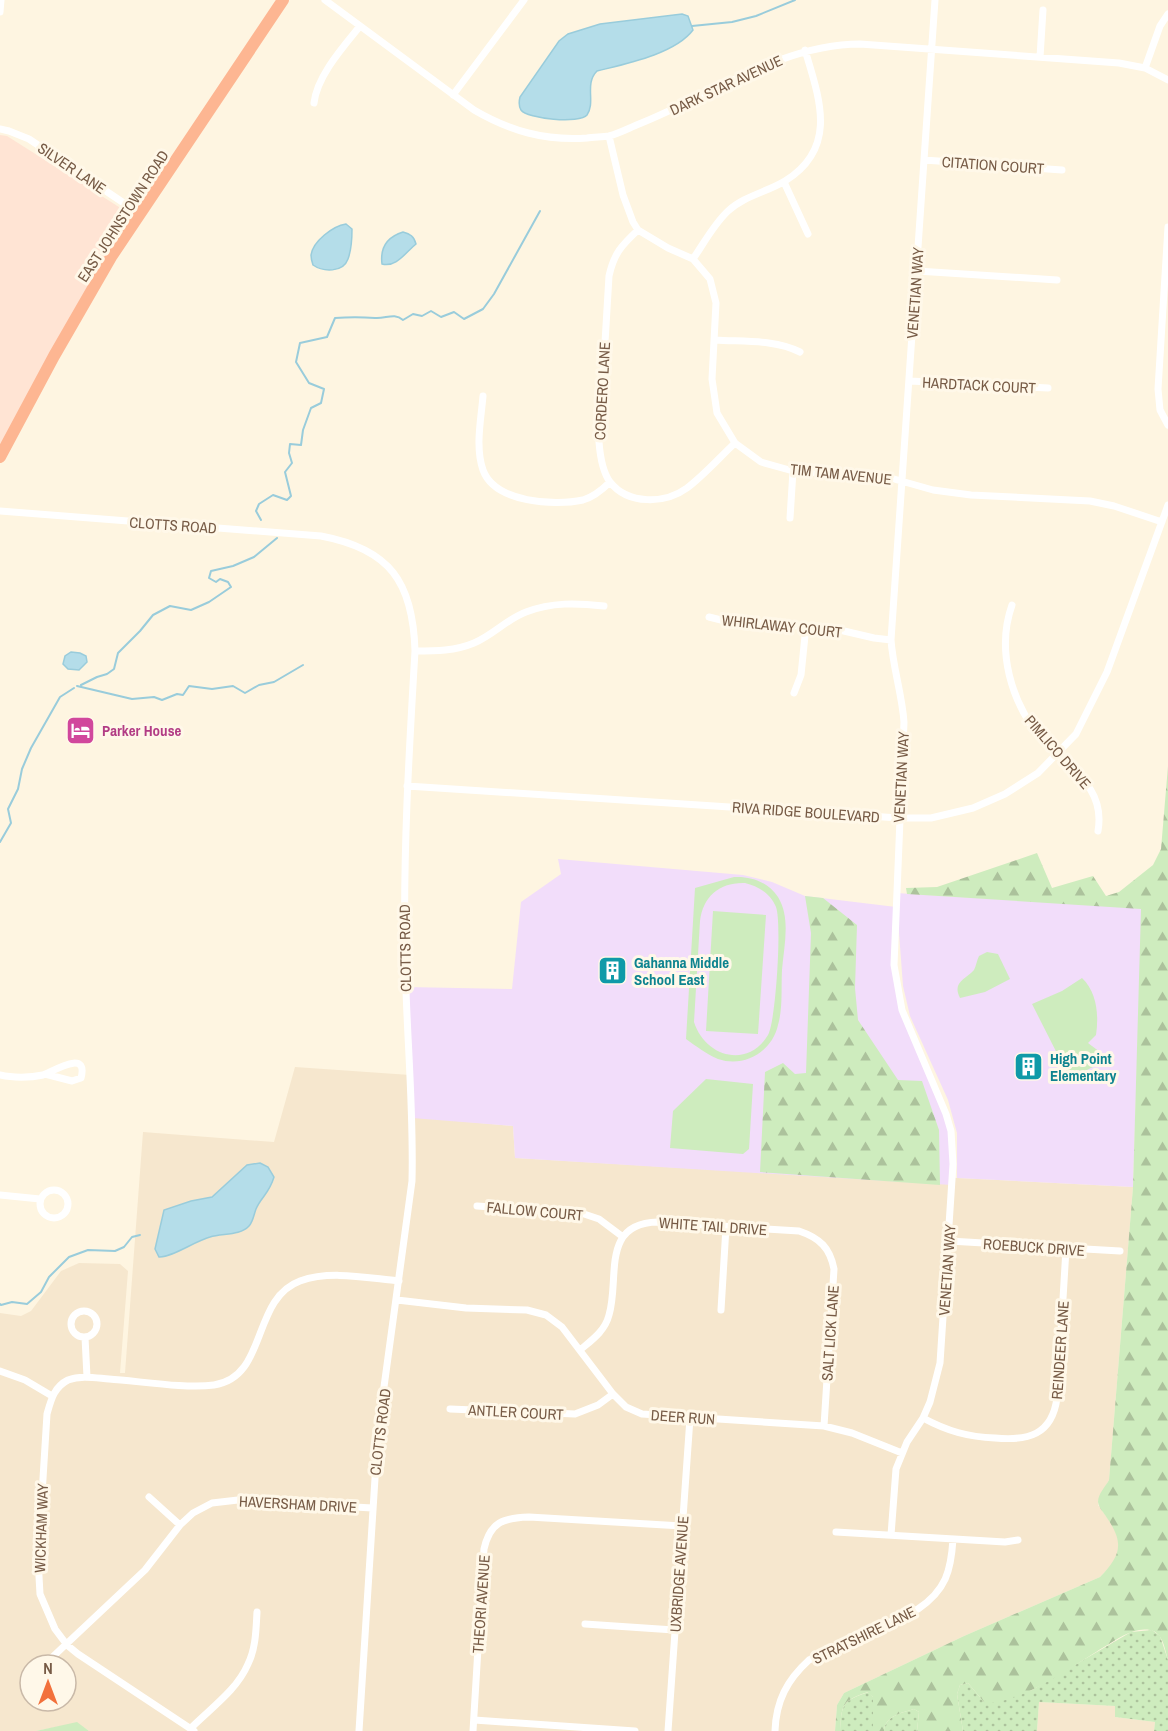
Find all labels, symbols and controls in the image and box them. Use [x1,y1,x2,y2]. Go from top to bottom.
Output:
street label: DARK STAR AVENUE [666,50,786,120]
street label: SILVER LANE [34,137,110,199]
street label: EAST JOHNSTOWN ROAD [72,146,174,286]
street label: CITATION COURT [941,151,1045,179]
street label: VENETIAN WAY [901,246,929,339]
street label: CORDERO LANE [589,341,615,441]
street label: HARDTACK COURT [922,372,1037,398]
street label: TIM TAM AVENUE [789,458,893,490]
street label: CLOTTS ROAD [129,511,217,539]
street label: WHIRLAWAY COURT [721,609,844,643]
street label: PIMLICO DRIVE [1020,711,1096,793]
hotel icon: Parker House [65,714,97,746]
place label: Parker House [102,720,181,741]
street label: VENETIAN WAY [888,730,914,823]
street label: RIVA RIDGE BOULEVARD [731,796,881,828]
street label: CLOTTS ROAD [394,904,416,992]
place label: Gahanna Middle School East [634,952,729,990]
building icon: Gahanna Middle School East [597,955,629,987]
place label: High Point Elementary [1050,1048,1116,1086]
building icon: High Point Elementary [1013,1051,1045,1083]
street label: FALLOW COURT [486,1196,585,1226]
street label: WHITE TAIL DRIVE [658,1212,768,1240]
street label: VENETIAN WAY [933,1223,961,1316]
street label: ROEBUCK DRIVE [982,1233,1086,1261]
street label: SALT LICK LANE [816,1284,844,1382]
street label: REINDEER LANE [1046,1300,1074,1400]
street label: CLOTTS ROAD [364,1387,396,1477]
street label: ANTLER COURT [467,1399,565,1425]
street label: DEER RUN [650,1404,716,1430]
street label: WICKHAM WAY [29,1482,53,1573]
street label: HAVERSHAM DRIVE [239,1490,357,1518]
street label: UXBRIDGE AVENUE [664,1515,694,1633]
street label: THEORI AVENUE [467,1554,495,1654]
street label: STRATSHIRE LANE [809,1601,919,1669]
north arrow [18,1653,78,1713]
text: N [43,1657,53,1679]

